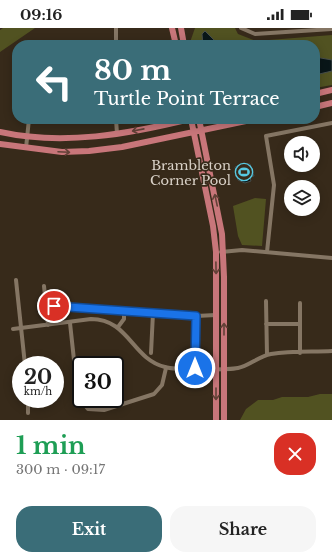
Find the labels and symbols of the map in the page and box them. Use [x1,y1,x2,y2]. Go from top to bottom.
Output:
one-way arrow [132,126,145,134]
one-way arrow [57,148,70,156]
place label: Brambleton Corner Pool [150,157,231,189]
sports icon: Brambleton Corner Pool [234,162,254,182]
one-way arrow [211,194,219,207]
one-way arrow [212,261,220,274]
pin [37,289,71,323]
one-way arrow [220,323,228,336]
position arrow [174,347,216,389]
speed limit sign: 30 [72,356,124,408]
one-way arrow [212,387,220,400]

